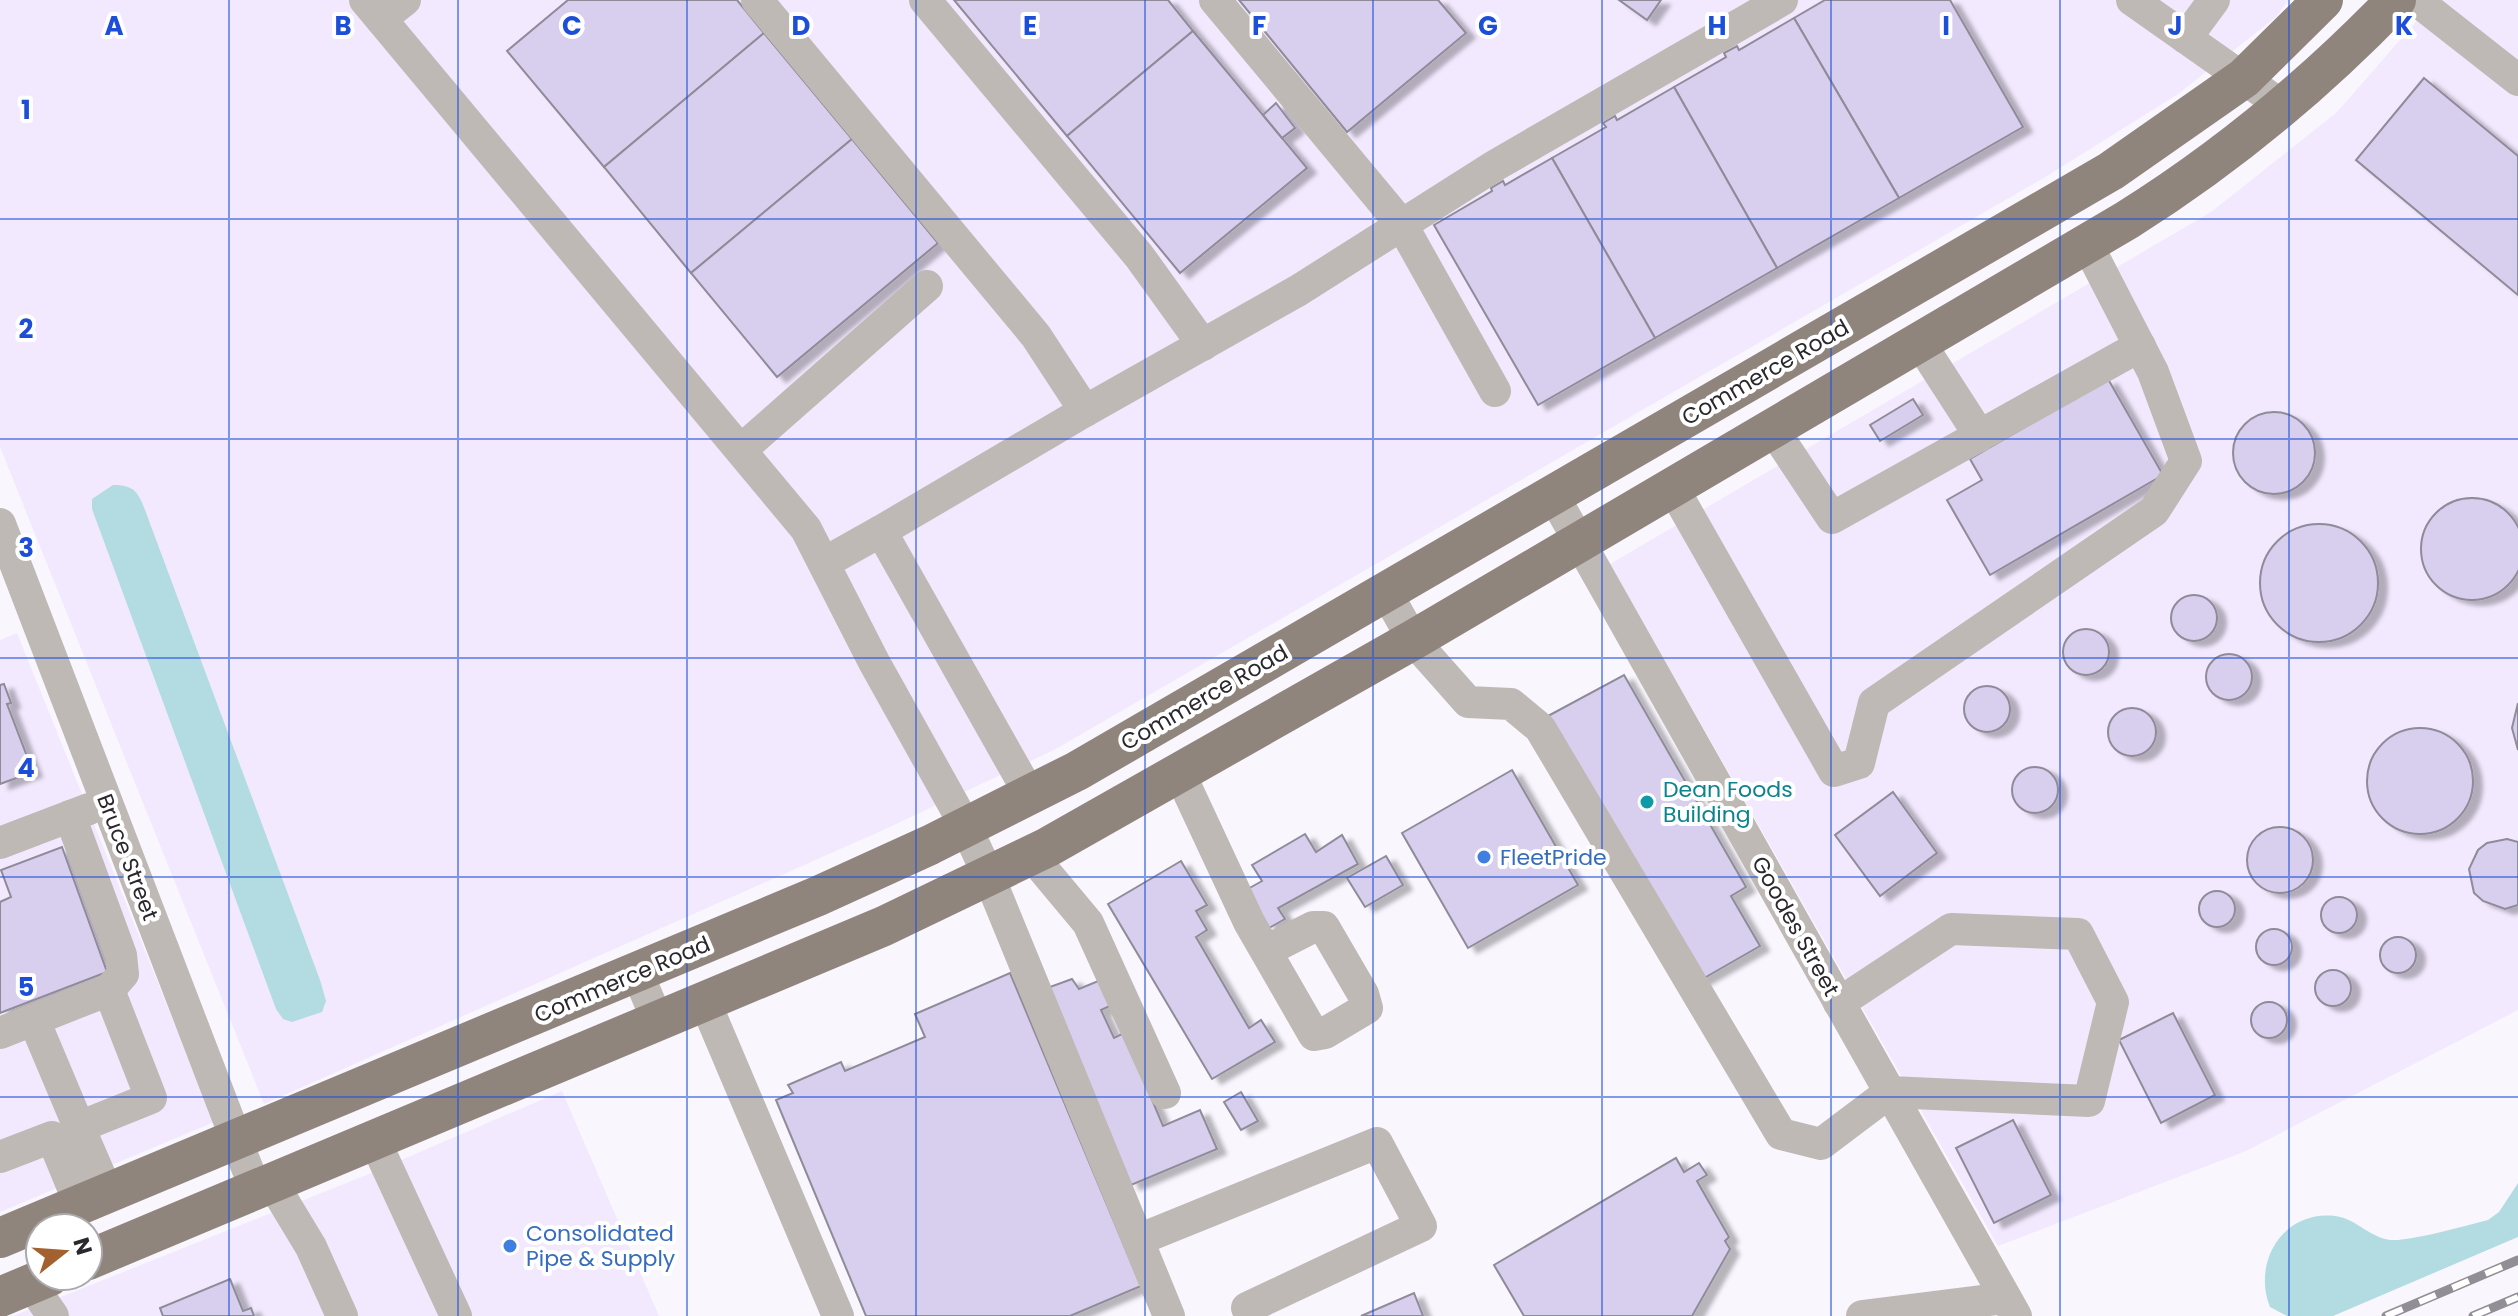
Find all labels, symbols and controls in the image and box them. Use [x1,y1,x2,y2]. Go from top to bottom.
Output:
text: A [104,8,124,44]
text: B [334,8,352,44]
text: C [562,8,582,44]
text: D [792,8,811,44]
text: E [1023,8,1037,44]
text: F [1252,8,1266,44]
text: G [1478,8,1498,44]
text: H [1707,8,1727,44]
text: I [1942,8,1950,44]
text: J [2167,8,2183,44]
text: K [2395,8,2413,44]
text: 1 [21,92,31,128]
text: 2 [19,311,34,347]
street label: Commerce Road [1676,312,1855,433]
text: 3 [18,530,34,566]
street label: Commerce Road [1115,637,1294,758]
text: 4 [17,750,35,786]
place label: Dean Foods Building [1663,774,1793,830]
street label: Bruce Street [89,790,166,925]
marker: Dean Foods Building [1638,793,1656,811]
place label: FleetPride [1500,842,1607,873]
marker: FleetPride [1475,848,1493,866]
street label: Goodes Street [1744,851,1847,1002]
street label: Commerce Road [529,928,715,1031]
text: 5 [18,969,34,1005]
north arrow [24,1212,104,1292]
place label: Consolidated Pipe & Supply [526,1218,676,1274]
text: N [65,1234,100,1259]
marker: Consolidated Pipe & Supply [501,1237,519,1255]

